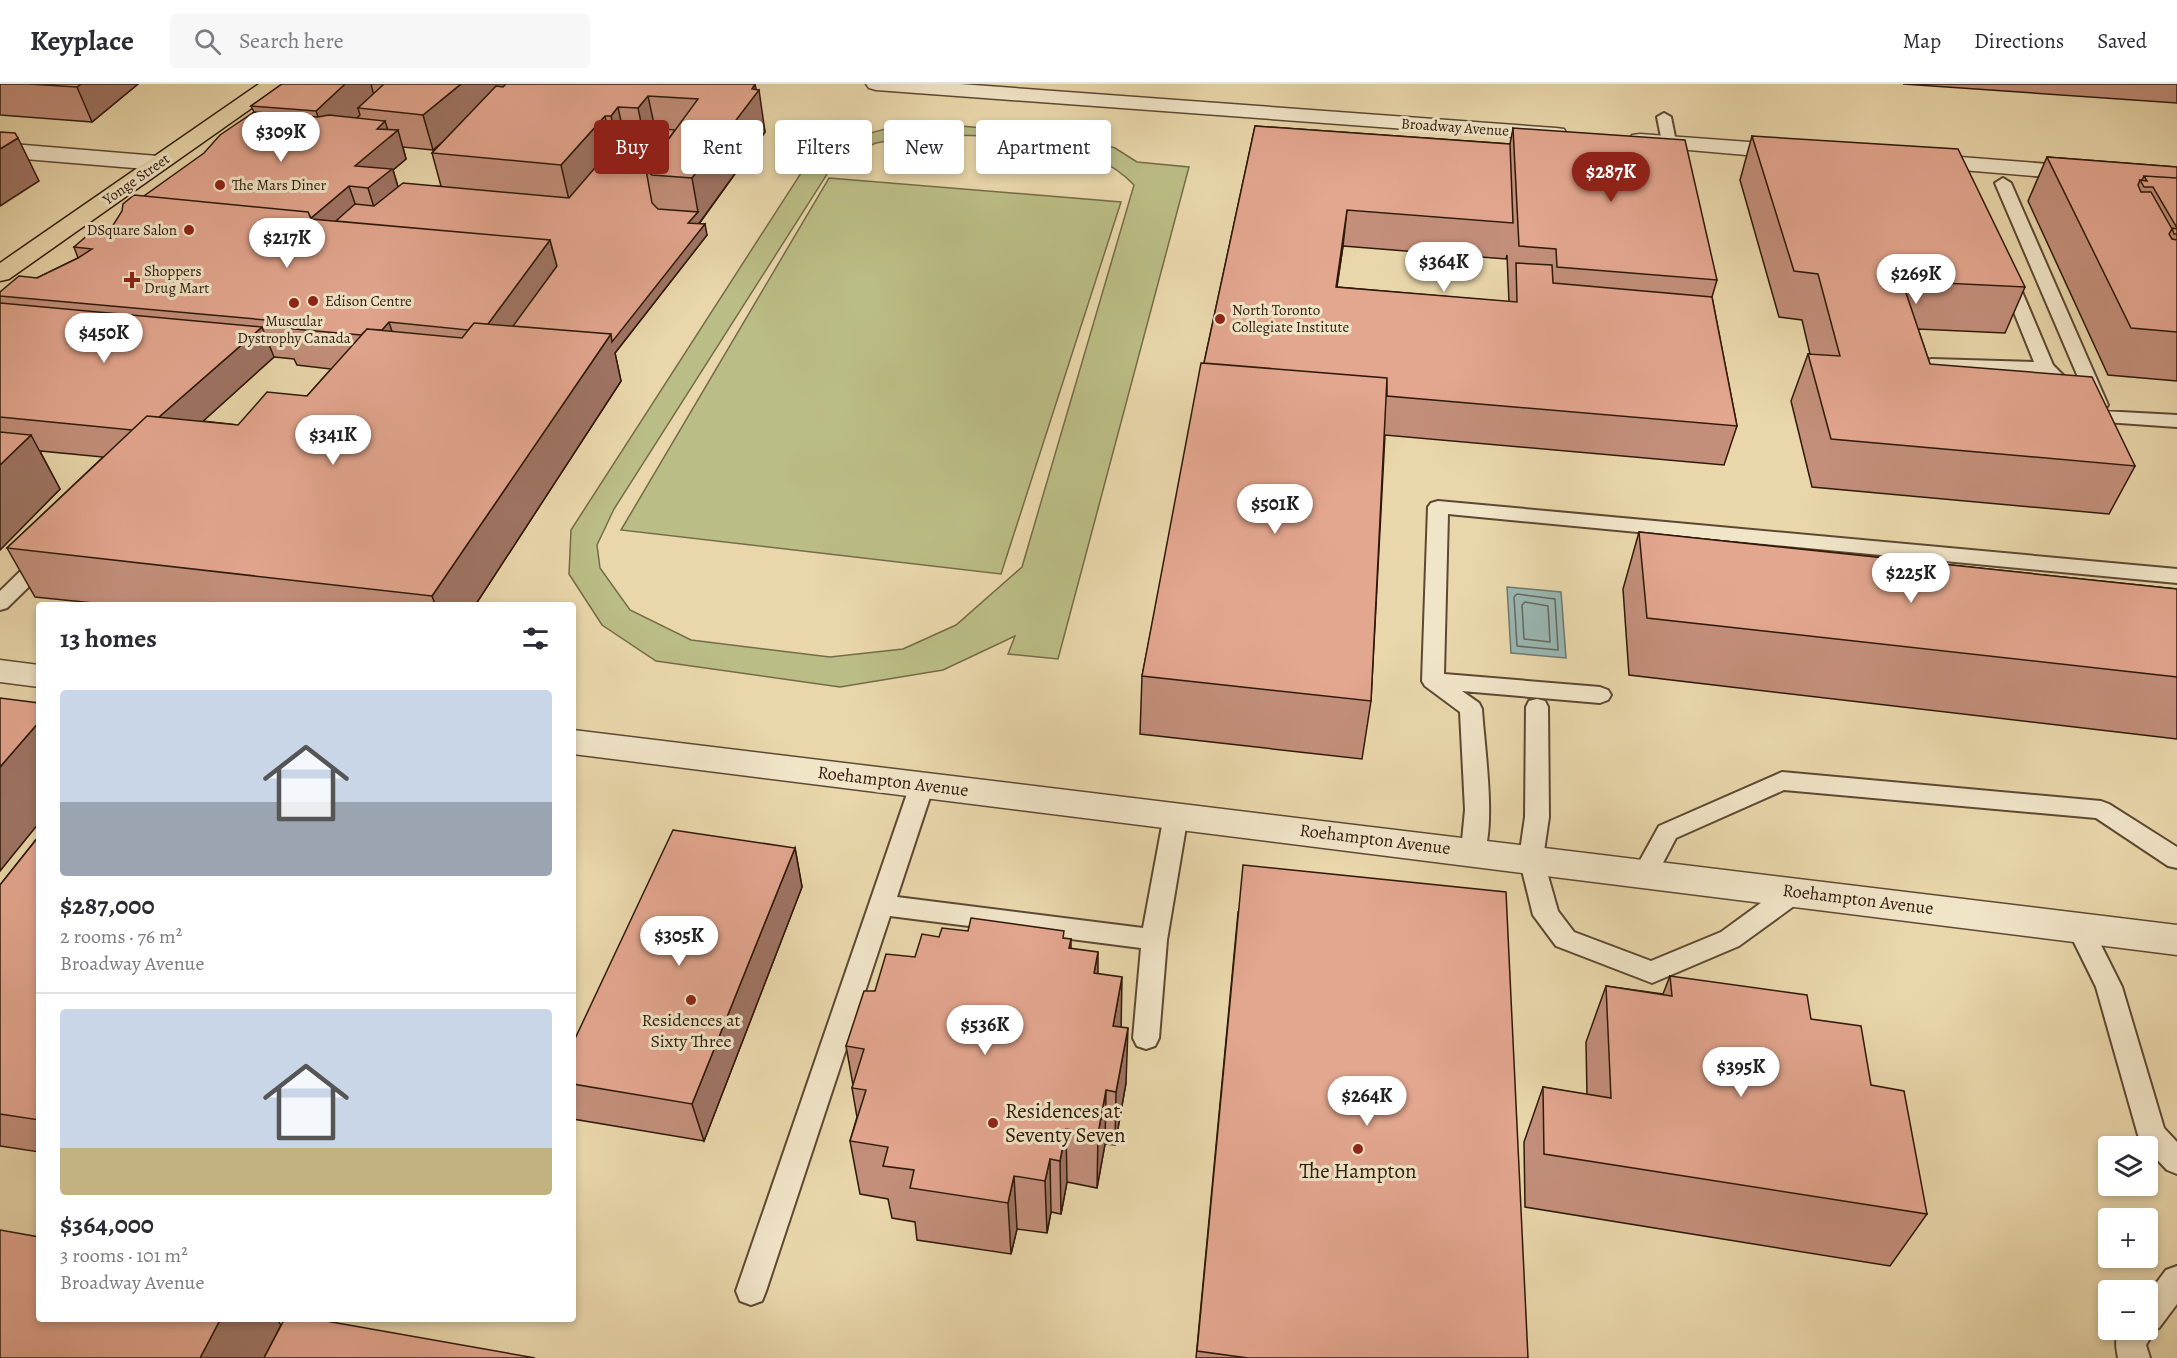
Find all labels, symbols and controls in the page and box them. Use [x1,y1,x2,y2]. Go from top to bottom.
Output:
search box [170,14,590,68]
text: Keyplace [30,22,134,60]
icon: search [191,25,224,58]
text: Search here [239,26,344,56]
text: Map [1903,27,1941,55]
text: Directions [1974,27,2064,55]
text: Saved [2097,27,2147,55]
pin: $309K [239,112,323,163]
street label: Broadway Avenue [1400,113,1510,141]
text: $309K [256,118,306,145]
chip: Buy [594,120,669,174]
chip: Rent [681,120,763,174]
chip: Filters [775,120,872,174]
chip: New [884,120,964,174]
chip: Apartment [976,120,1111,174]
street label: Yonge Street [98,149,173,210]
pin: $287K [1569,152,1653,203]
text: $287K [1586,158,1636,185]
place label: The Mars Diner [232,175,327,195]
marker: The Mars Diner [213,178,227,192]
pin: $217K [245,218,329,269]
place label: DSquare Salon [87,220,177,240]
marker: DSquare Salon [182,223,196,237]
text: $217K [263,224,311,251]
pin: $364K [1402,242,1486,293]
text: $364K [1419,248,1469,275]
pin: $269K [1874,254,1958,305]
text: $269K [1891,260,1941,287]
place label: Shoppers Drug Mart [144,261,209,298]
marker: Shoppers Drug Mart [125,273,139,287]
place label: Edison Centre [325,291,412,311]
marker: Edison Centre [306,294,320,308]
marker: Muscular Dystrophy Canada [287,296,301,310]
place label: North Toronto Collegiate Institute [1232,300,1350,337]
place label: Muscular Dystrophy Canada [237,311,351,348]
marker: North Toronto Collegiate Institute [1213,312,1227,326]
pin: $450K [62,313,146,364]
text: $450K [79,319,129,346]
pin: $341K [291,415,375,466]
text: $341K [309,421,357,448]
pin: $501K [1233,484,1317,535]
text: $501K [1251,490,1299,517]
pin: $225K [1869,553,1953,604]
text: $225K [1886,559,1936,586]
text: 13 homes [60,621,157,656]
icon: filters [519,622,552,655]
icon: home [252,729,360,837]
street label: Roehampton Avenue [816,760,970,802]
street label: Roehampton Avenue [1298,818,1452,860]
street label: Roehampton Avenue [1781,878,1935,920]
text: $287,000 [60,888,154,923]
pin: $305K [637,916,721,967]
text: $305K [654,922,704,949]
text: 2 rooms · 76 m² [60,923,182,950]
text: Broadway Avenue [60,950,204,977]
marker: Residences at Sixty Three [684,993,698,1007]
pin: $536K [943,1005,1027,1056]
place label: Residences at Sixty Three [642,1008,741,1053]
text: $536K [961,1011,1009,1038]
pin: $395K [1699,1047,1783,1098]
icon: home [252,1048,360,1156]
text: $395K [1717,1053,1765,1080]
pin: $264K [1325,1076,1409,1127]
text: $264K [1342,1082,1392,1109]
place label: Residences at Seventy Seven [1005,1097,1126,1149]
marker: Residences at Seventy Seven [986,1116,1000,1130]
map controls [2098,1136,2158,1340]
button: layers [2098,1136,2158,1196]
marker: The Hampton [1351,1142,1365,1156]
place label: The Hampton [1299,1157,1417,1185]
text: $364,000 [60,1207,154,1242]
button: + [2098,1208,2158,1268]
text: 3 rooms · 101 m² [60,1242,188,1269]
text: Broadway Avenue [60,1269,204,1296]
button: − [2098,1280,2158,1340]

